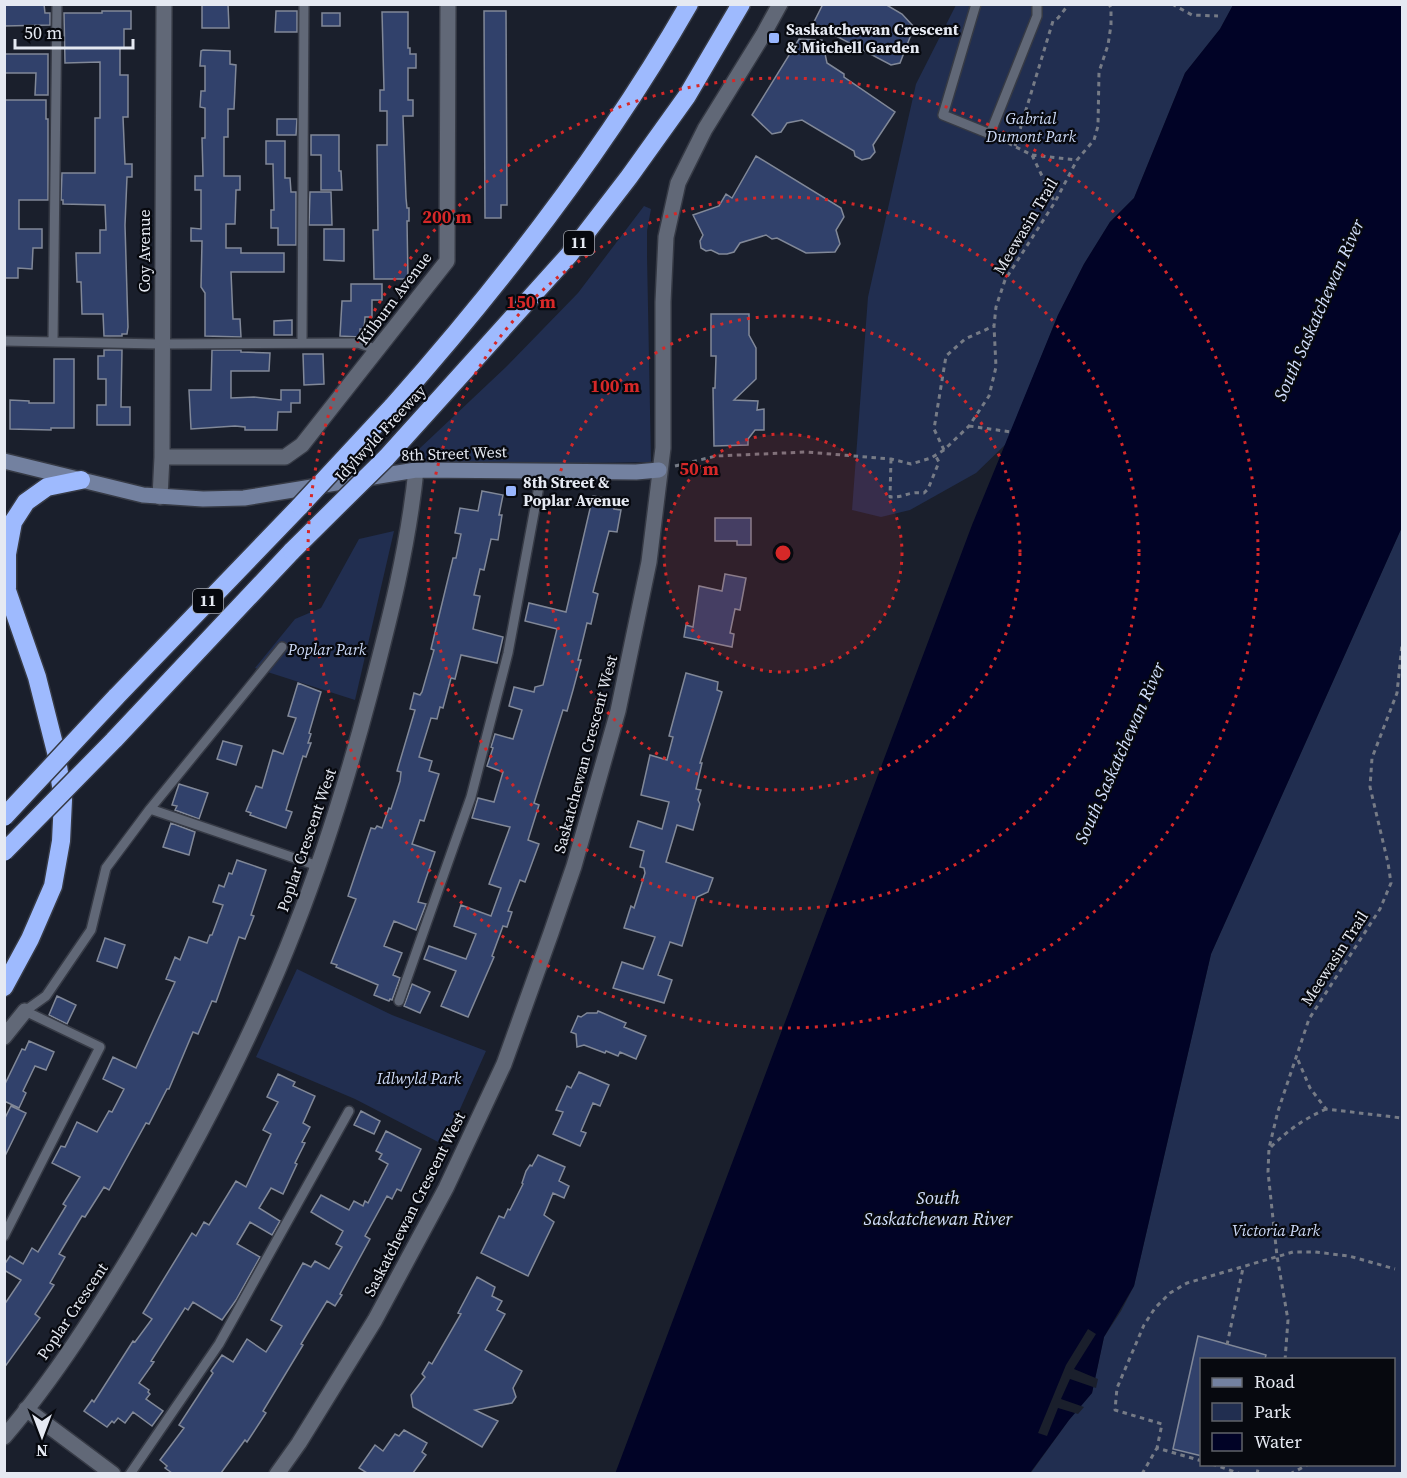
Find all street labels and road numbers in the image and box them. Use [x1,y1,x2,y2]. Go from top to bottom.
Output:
street label: Meewasin Trail [988,174,1063,278]
street label: Coy Avenue [133,209,155,293]
road number: 11 [564,231,594,255]
street label: Kilburn Avenue [352,247,436,349]
street label: Idylwyld Freeway [329,379,431,486]
street label: 8th Street West [401,440,508,466]
road number: 11 [193,589,223,613]
street label: Saskatchewan Crescent West [548,652,622,856]
street label: Poplar Crescent West [271,765,341,915]
street label: Meewasin Trail [1295,906,1373,1010]
street label: Saskatchewan Crescent West [358,1107,471,1300]
street label: Poplar Crescent [31,1257,113,1364]

